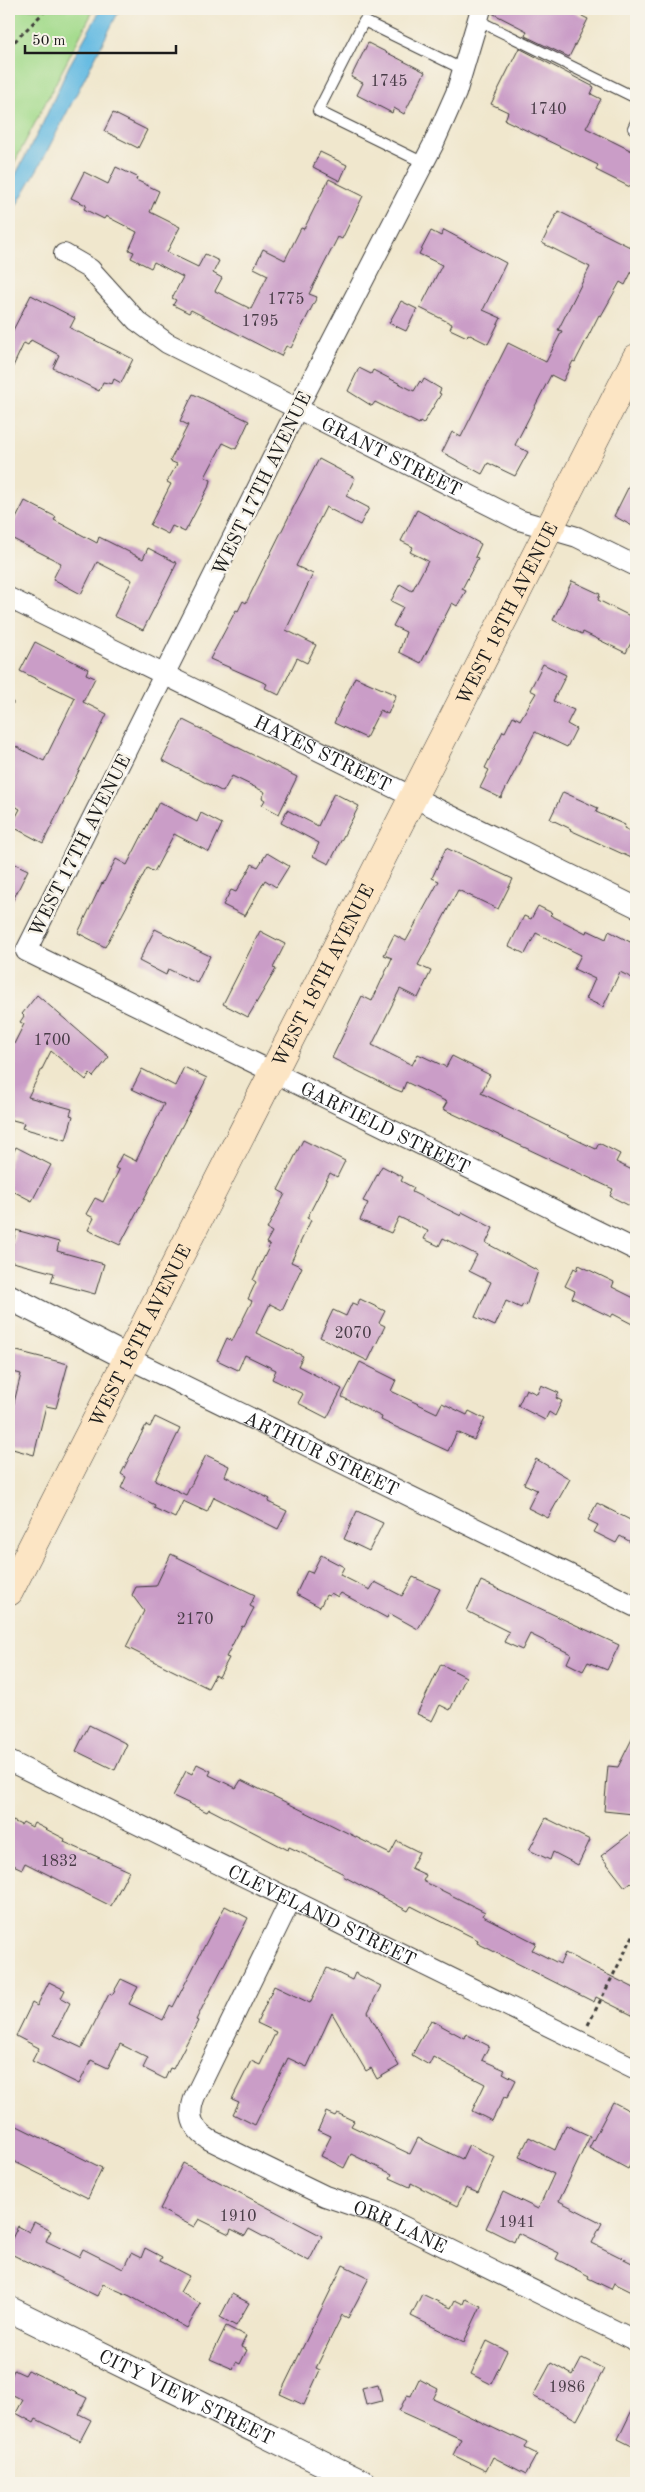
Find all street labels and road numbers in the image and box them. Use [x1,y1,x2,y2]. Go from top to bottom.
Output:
street label: WEST 17TH AVENUE [210,389,316,579]
street label: GRANT STREET [318,415,464,501]
street label: WEST 18TH AVENUE [454,520,563,709]
street label: HAYES STREET [250,713,393,797]
street label: WEST 17TH AVENUE [27,752,135,940]
street label: WEST 18TH AVENUE [271,882,379,1070]
street label: GARFIELD STREET [297,1080,472,1179]
street label: WEST 18TH AVENUE [87,1242,196,1431]
street label: ARTHUR STREET [241,1410,401,1501]
street label: CLEVELAND STREET [224,1863,418,1971]
street label: ORR LANE [350,2199,449,2258]
street label: CITY VIEW STREET [95,2348,276,2450]

